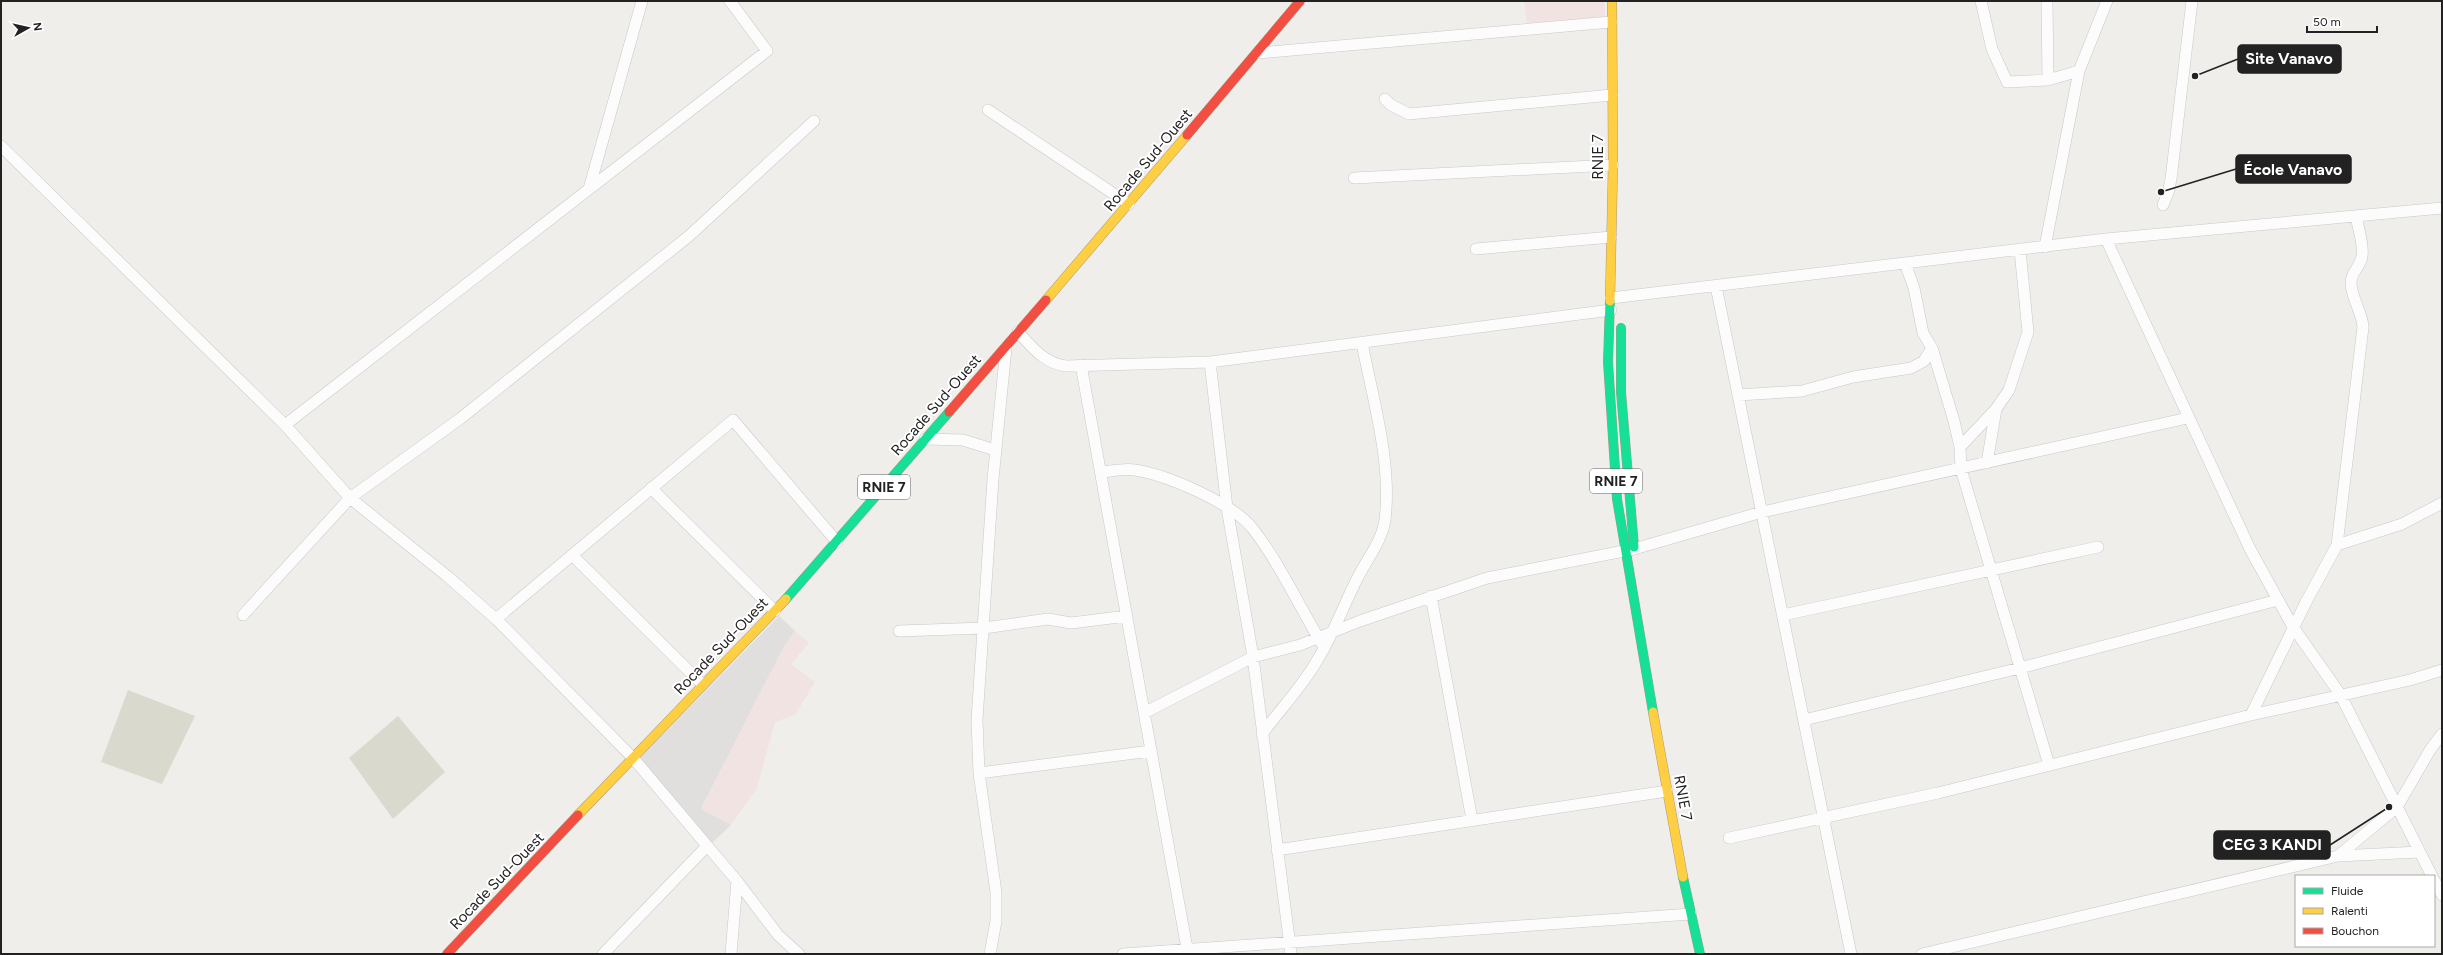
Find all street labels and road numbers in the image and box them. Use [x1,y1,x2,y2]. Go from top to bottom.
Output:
street label: Rocade Sud-Ouest [1100,105,1196,215]
street label: RNIE 7 [1589,134,1607,180]
street label: Rocade Sud-Ouest [887,351,985,459]
road number: RNIE 7 [1590,469,1642,493]
road number: RNIE 7 [858,475,910,499]
street label: Rocade Sud-Ouest [670,593,772,698]
street label: RNIE 7 [1670,774,1696,822]
street label: Rocade Sud-Ouest [446,828,548,933]

